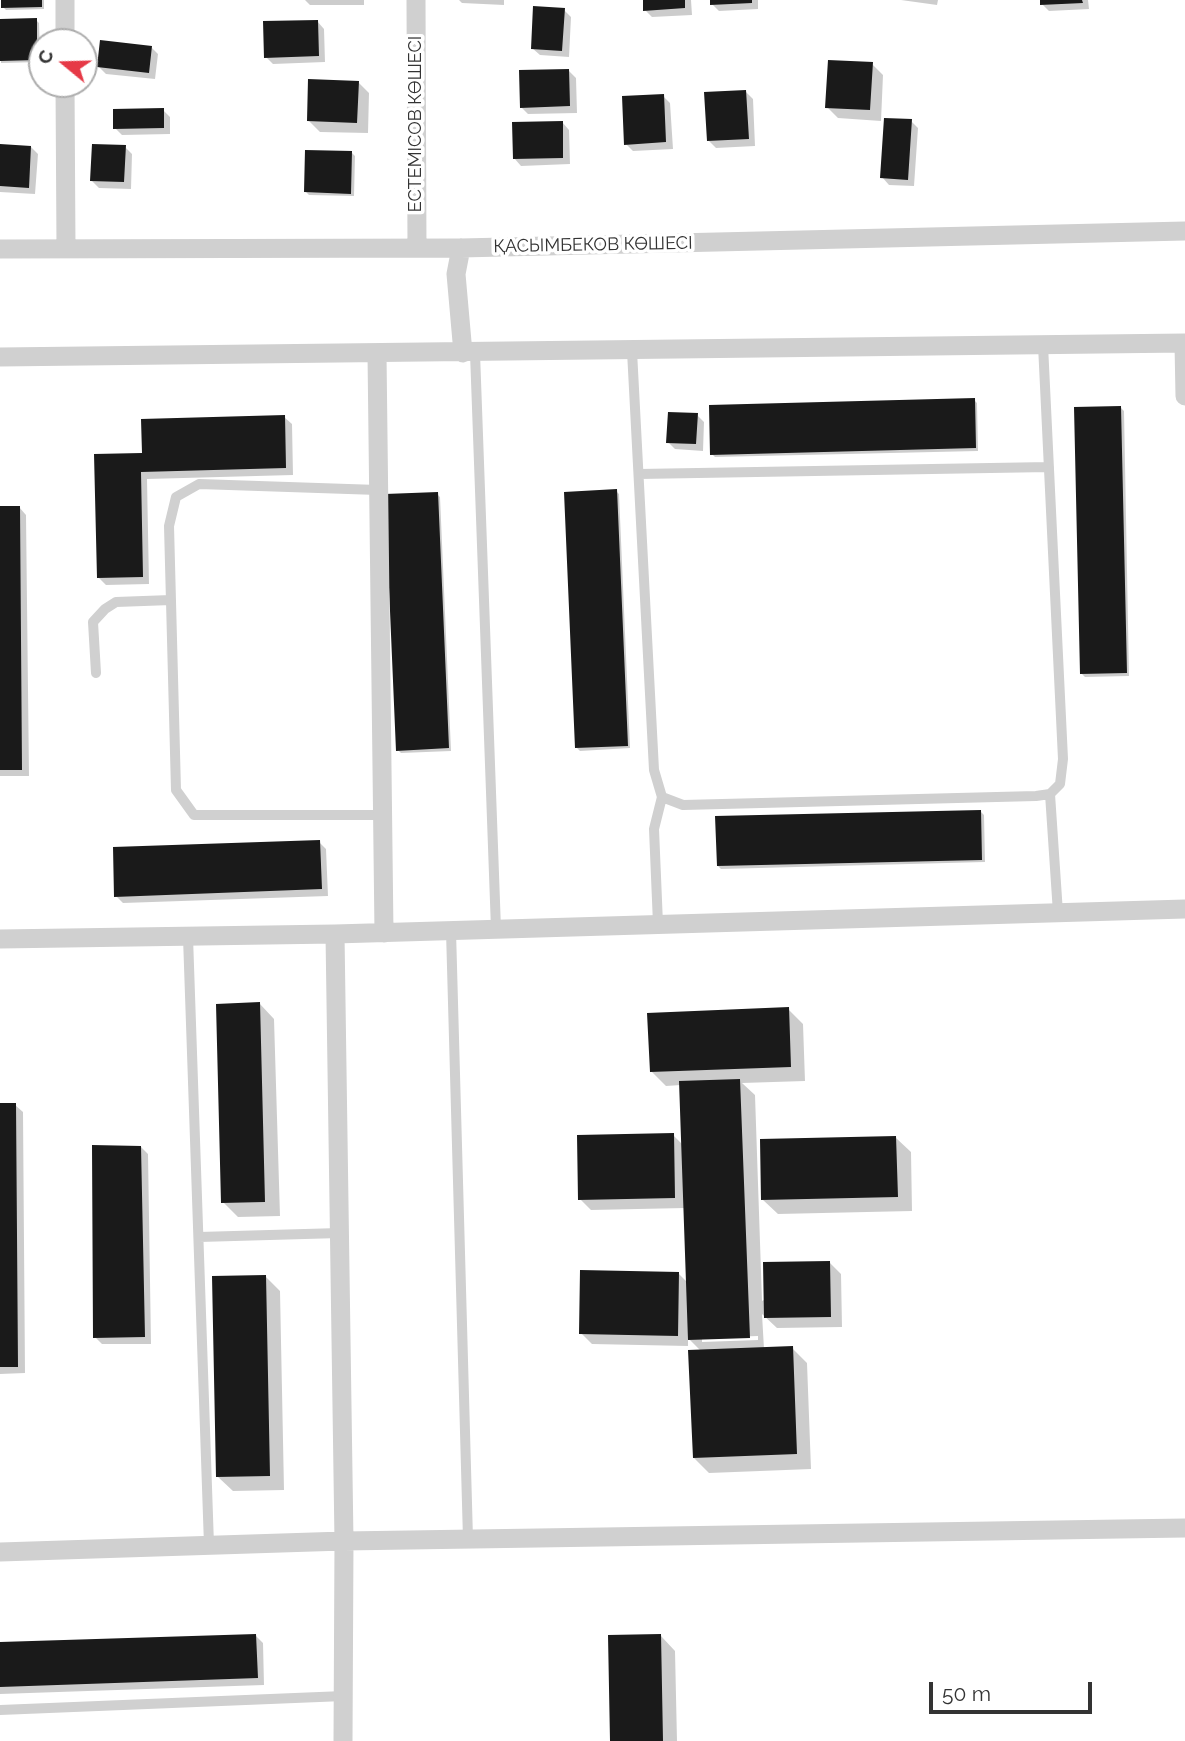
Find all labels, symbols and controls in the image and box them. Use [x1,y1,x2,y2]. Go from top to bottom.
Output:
north arrow [28,28,98,98]
street label: ЕСТЕМІСОВ КӨШЕСІ [405,36,427,212]
text: С [33,47,58,67]
street label: ҚАСЫМБЕКОВ КӨШЕСІ [493,232,693,258]
scale bar [933,1668,1096,1712]
text: 50 m [942,1681,991,1706]

